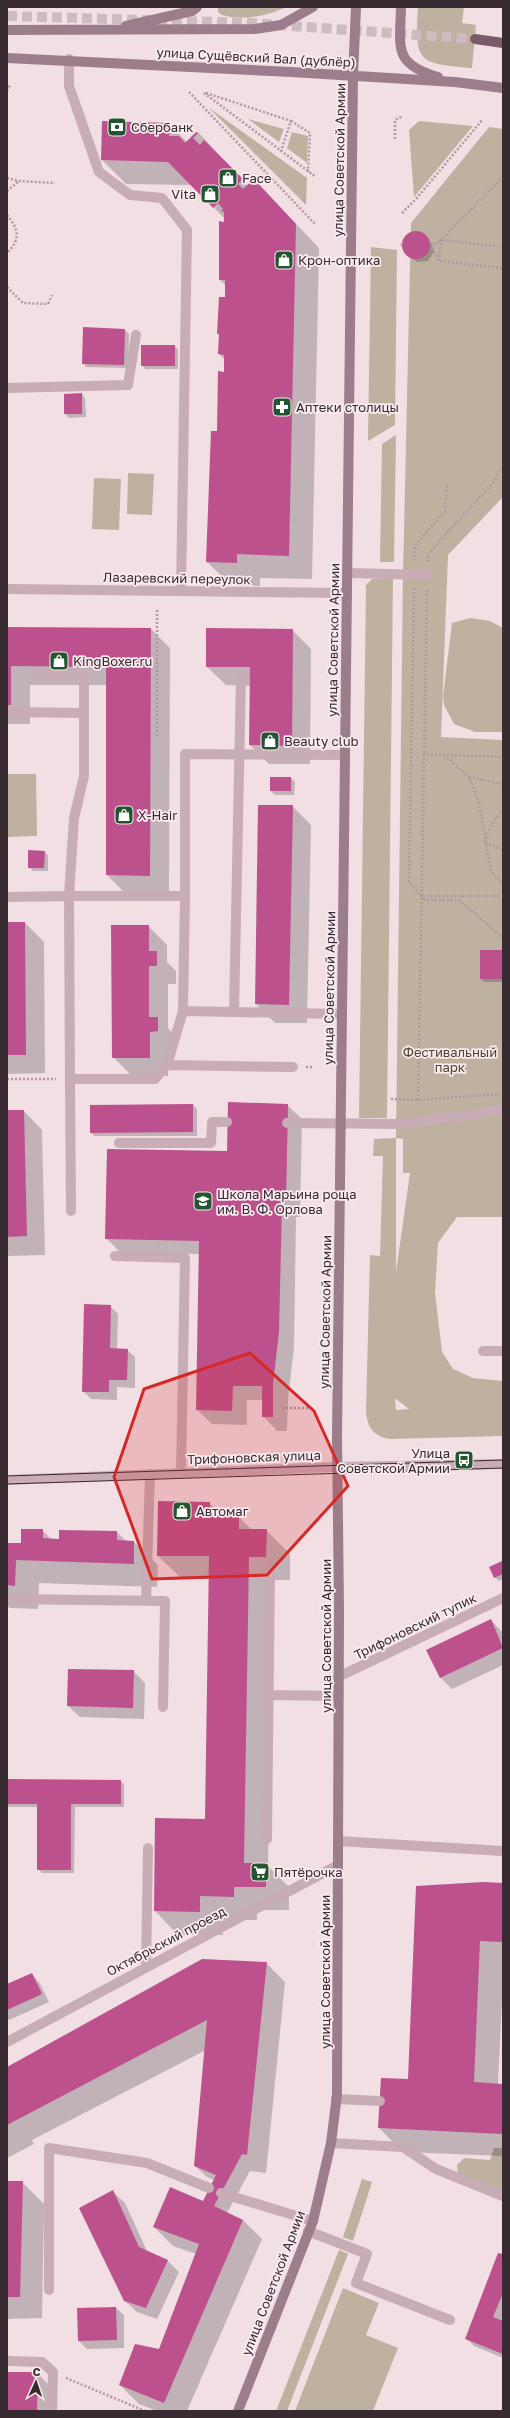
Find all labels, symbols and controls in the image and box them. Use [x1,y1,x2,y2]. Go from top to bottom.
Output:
street label: улица Сущёвский Вал (дублёр) [156,44,356,70]
street label: улица Советской Армии [330,83,348,237]
bank icon: Сбербанк [106,116,128,138]
place label: Сбербанк [131,119,194,135]
shop icon: Face [217,167,239,189]
place label: Face [242,170,271,186]
shop icon: Vita [199,183,221,205]
place label: Vita [171,186,196,202]
shop icon: Крон-оптика [273,249,295,271]
place label: Крон-оптика [298,252,380,268]
pharmacy icon: Аптеки столицы [271,396,293,418]
place label: Аптеки столицы [296,399,399,415]
street label: улица Советской Армии [324,563,342,717]
street label: Лазаревский переулок [103,569,252,587]
shop icon: KingBoxer.ru [48,650,70,672]
place label: KingBoxer.ru [73,653,152,669]
shop icon: Beauty club [259,730,281,752]
place label: Beauty club [284,733,359,749]
shop icon: X-Hair [113,804,135,826]
place label: X-Hair [138,807,177,823]
street label: улица Советской Армии [320,911,338,1065]
park label: Фестивальный парк [403,1044,497,1075]
place label: Школа Марьина роща им. В. Ф. Орлова [217,1186,357,1217]
school or university icon: Школа Марьина роща им. В. Ф. Орлова [192,1190,214,1212]
street label: улица Советской Армии [316,1235,334,1389]
place label: Улица Советской Армии [337,1445,450,1476]
street label: Трифоновская улица [187,1447,321,1467]
bus stop icon: Улица Советской Армии [453,1449,475,1471]
shop icon: Автомаг [171,1500,193,1522]
place label: Автомаг [196,1503,249,1519]
street label: улица Советской Армии [318,1559,334,1713]
street label: Трифоновский тупик [351,1589,479,1663]
supermarket icon: Пятёрочка [249,1861,271,1883]
place label: Пятёрочка [274,1864,343,1880]
street label: улица Советской Армии [317,1895,333,2049]
street label: Октябрьский проезд [104,1903,229,1979]
street label: улица Советской Армии [238,2208,308,2358]
north arrow [16,2362,56,2402]
text: С [32,2365,41,2378]

